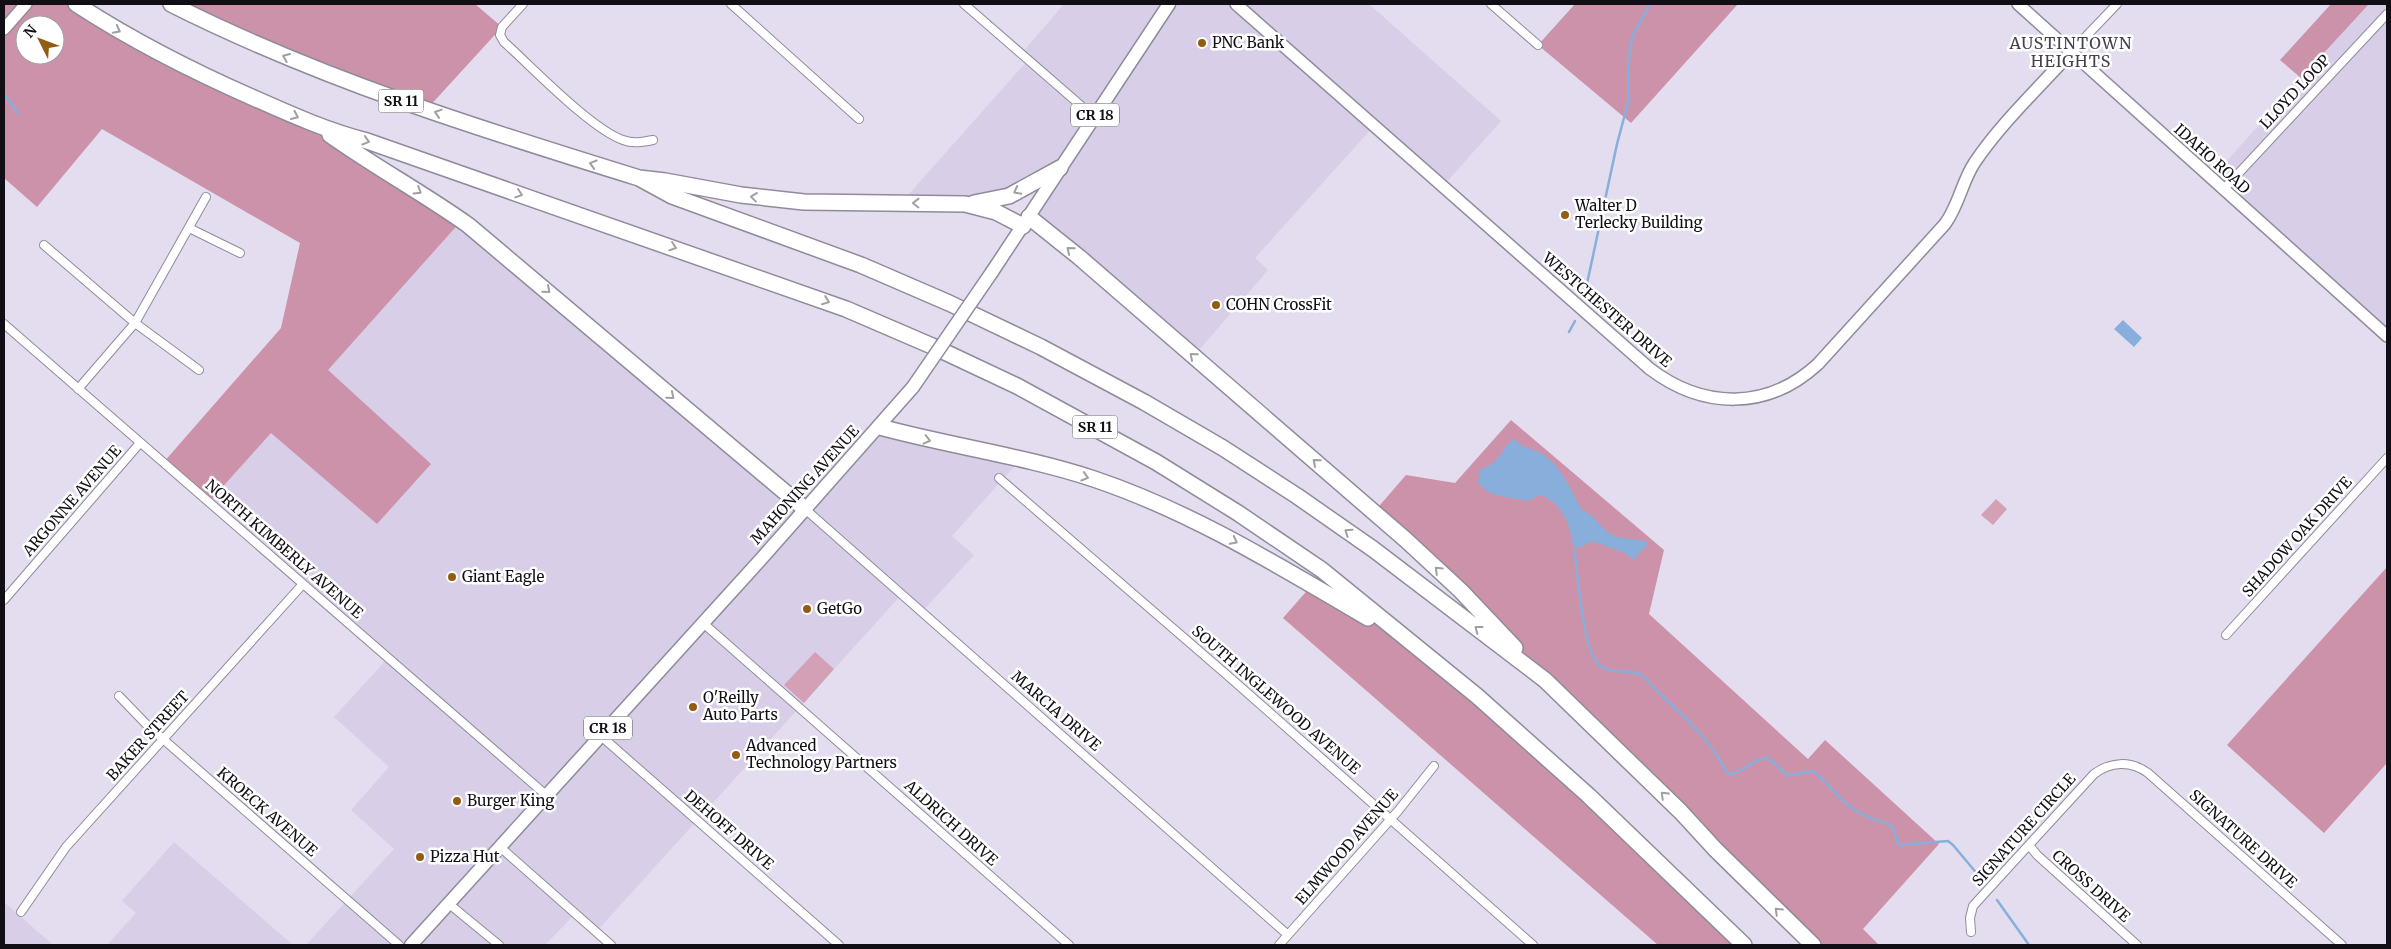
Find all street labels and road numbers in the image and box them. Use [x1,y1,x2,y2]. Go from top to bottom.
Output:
street label: LLOYD LOOP [2255,50,2334,133]
road number: SR 11 [378,90,424,112]
road number: CR 18 [1071,104,1119,126]
street label: IDAHO ROAD [2170,120,2254,198]
street label: WESTCHESTER DRIVE [1538,248,1676,371]
road number: SR 11 [1072,416,1118,438]
street label: MAHONING AVENUE [746,421,863,548]
street label: ARGONNE AVENUE [18,441,125,561]
street label: SHADOW OAK DRIVE [2238,472,2356,601]
street label: NORTH KIMBERLY AVENUE [202,475,367,622]
street label: SOUTH INGLEWOOD AVENUE [1188,621,1365,778]
street label: MARCIA DRIVE [1008,667,1105,755]
street label: BAKER STREET [102,686,193,784]
road number: CR 18 [584,716,632,740]
street label: KROECK AVENUE [213,763,322,861]
street label: SIGNATURE CIRCLE [1968,769,2080,890]
street label: ALDRICH DRIVE [900,775,1002,870]
street label: ELMWOOD AVENUE [1291,785,1402,908]
street label: SIGNATURE DRIVE [2186,785,2301,892]
street label: DEHOFF DRIVE [681,786,778,874]
street label: CROSS DRIVE [2048,846,2135,926]

